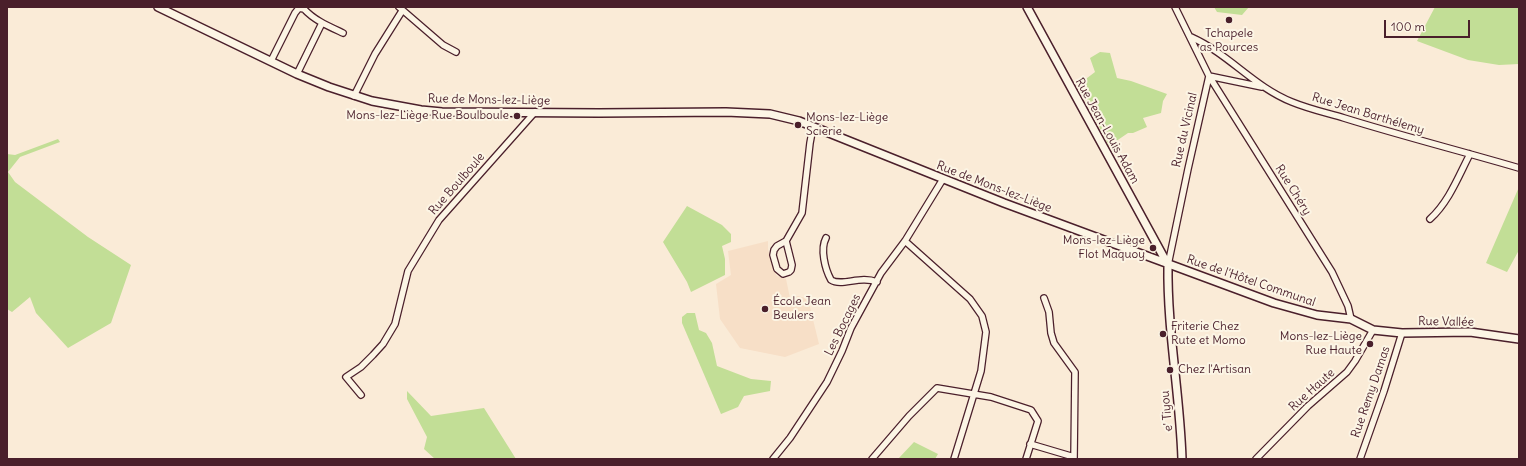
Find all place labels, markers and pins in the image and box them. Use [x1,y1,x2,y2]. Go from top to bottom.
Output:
marker: Tchapele as Pources [1224,15,1234,25]
place label: Tchapele as Pources [1200,27,1258,55]
place label: Mons-lez-Liège Rue Boulboule [346,109,509,123]
marker: Mons-lez-Liège Rue Boulboule [512,111,522,121]
place label: Mons-lez-Liège Scierie [806,111,888,139]
marker: Mons-lez-Liège Scierie [793,120,803,130]
place label: Mons-lez-Liège Flot Maquoy [1063,234,1145,262]
marker: Mons-lez-Liège Flot Maquoy [1148,243,1158,253]
place label: École Jean Beulers [773,295,831,323]
marker: École Jean Beulers [760,304,770,314]
place label: Friterie Chez Rute et Momo [1171,320,1246,348]
marker: Friterie Chez Rute et Momo [1158,329,1168,339]
place label: Mons-lez-Liège Rue Haute [1280,330,1362,358]
marker: Mons-lez-Liège Rue Haute [1365,339,1375,349]
place label: Chez l'Artisan [1178,363,1251,377]
marker: Chez l'Artisan [1165,365,1175,375]

